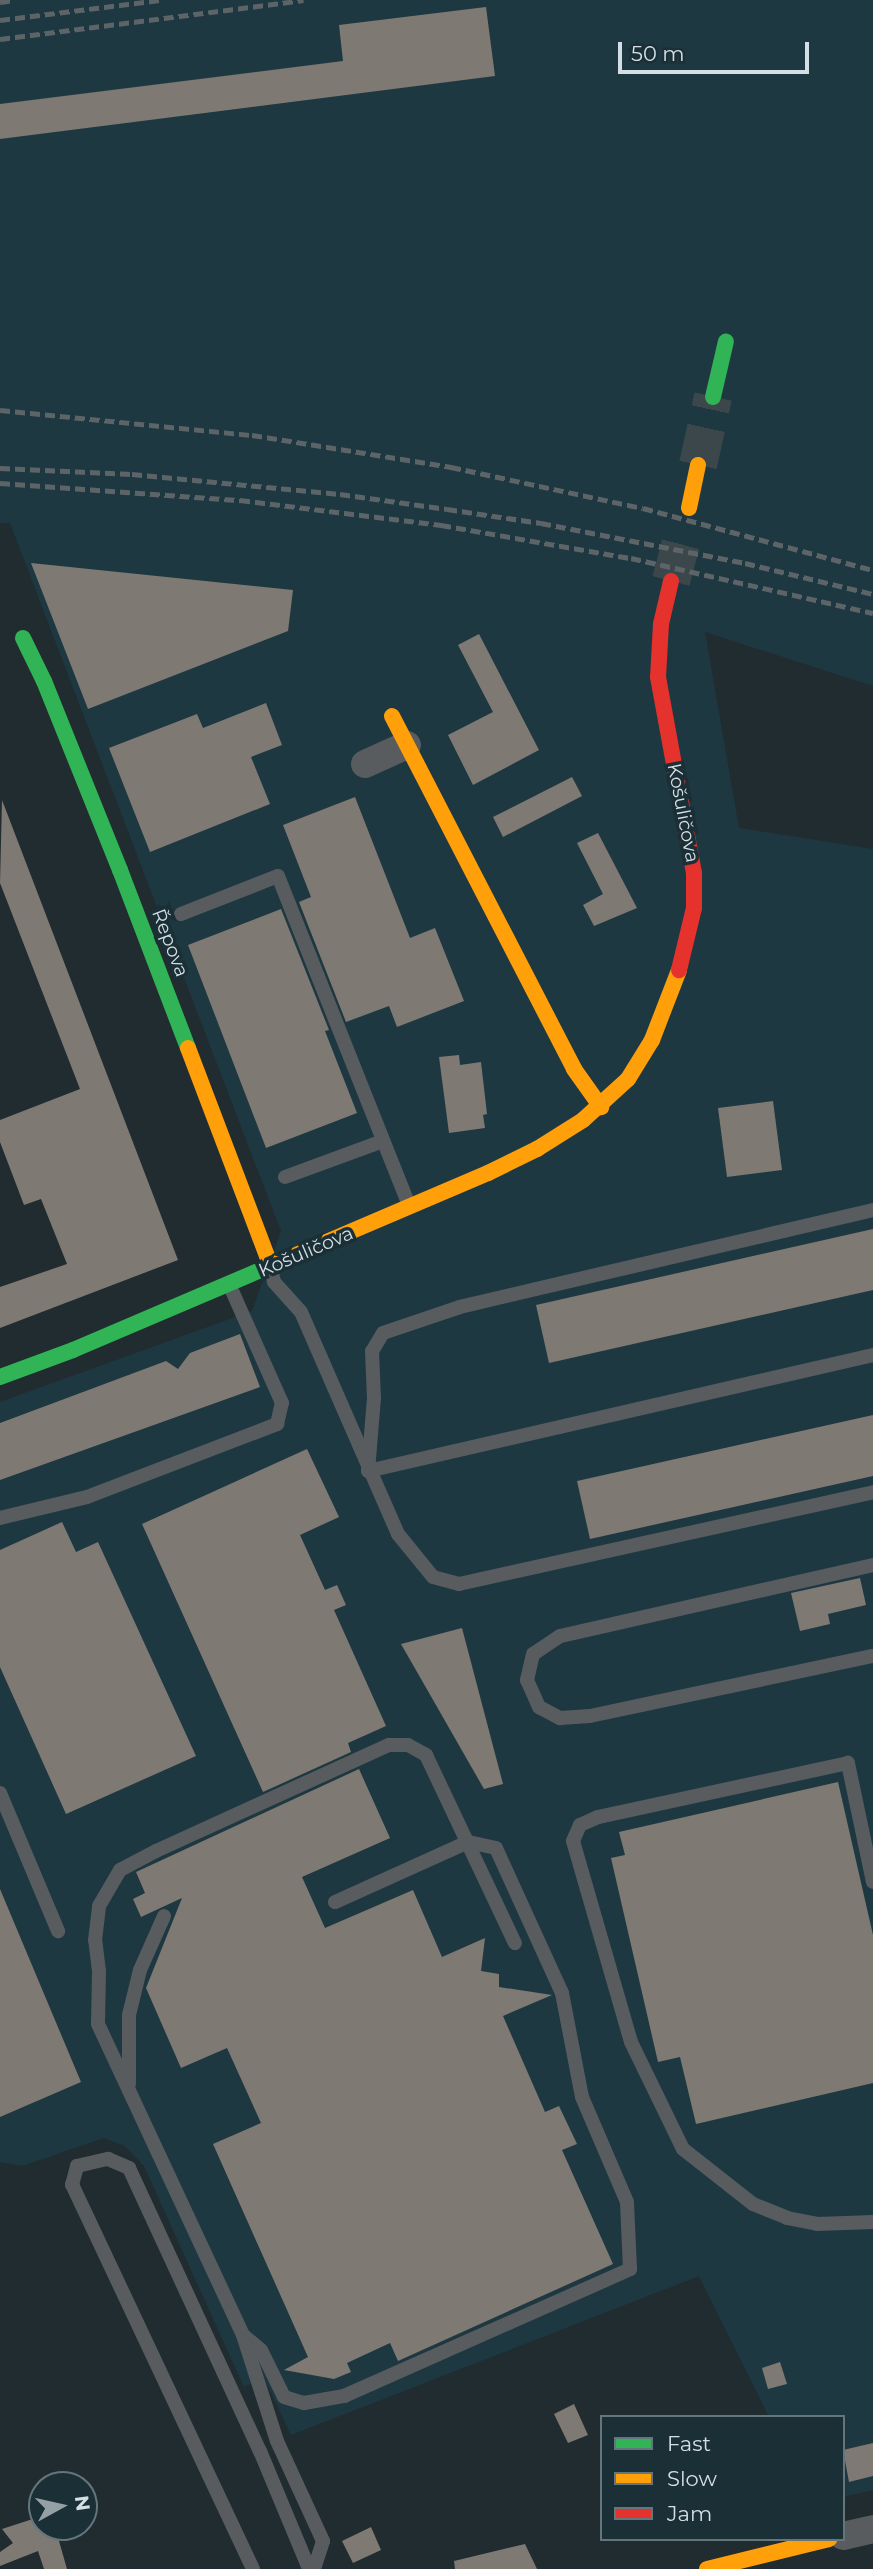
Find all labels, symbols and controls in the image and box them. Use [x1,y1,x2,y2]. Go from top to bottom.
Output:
scale bar [621,28,812,72]
text: 50 m [631,41,685,66]
street label: Košuličova [662,761,704,865]
street label: Řepova [147,906,193,980]
street label: Košuličova [255,1222,357,1282]
legend [600,2415,845,2541]
text: Fast [667,2431,711,2456]
text: Slow [667,2466,717,2491]
north arrow [28,2471,98,2541]
text: N [70,2494,95,2512]
text: Jam [667,2501,712,2526]

